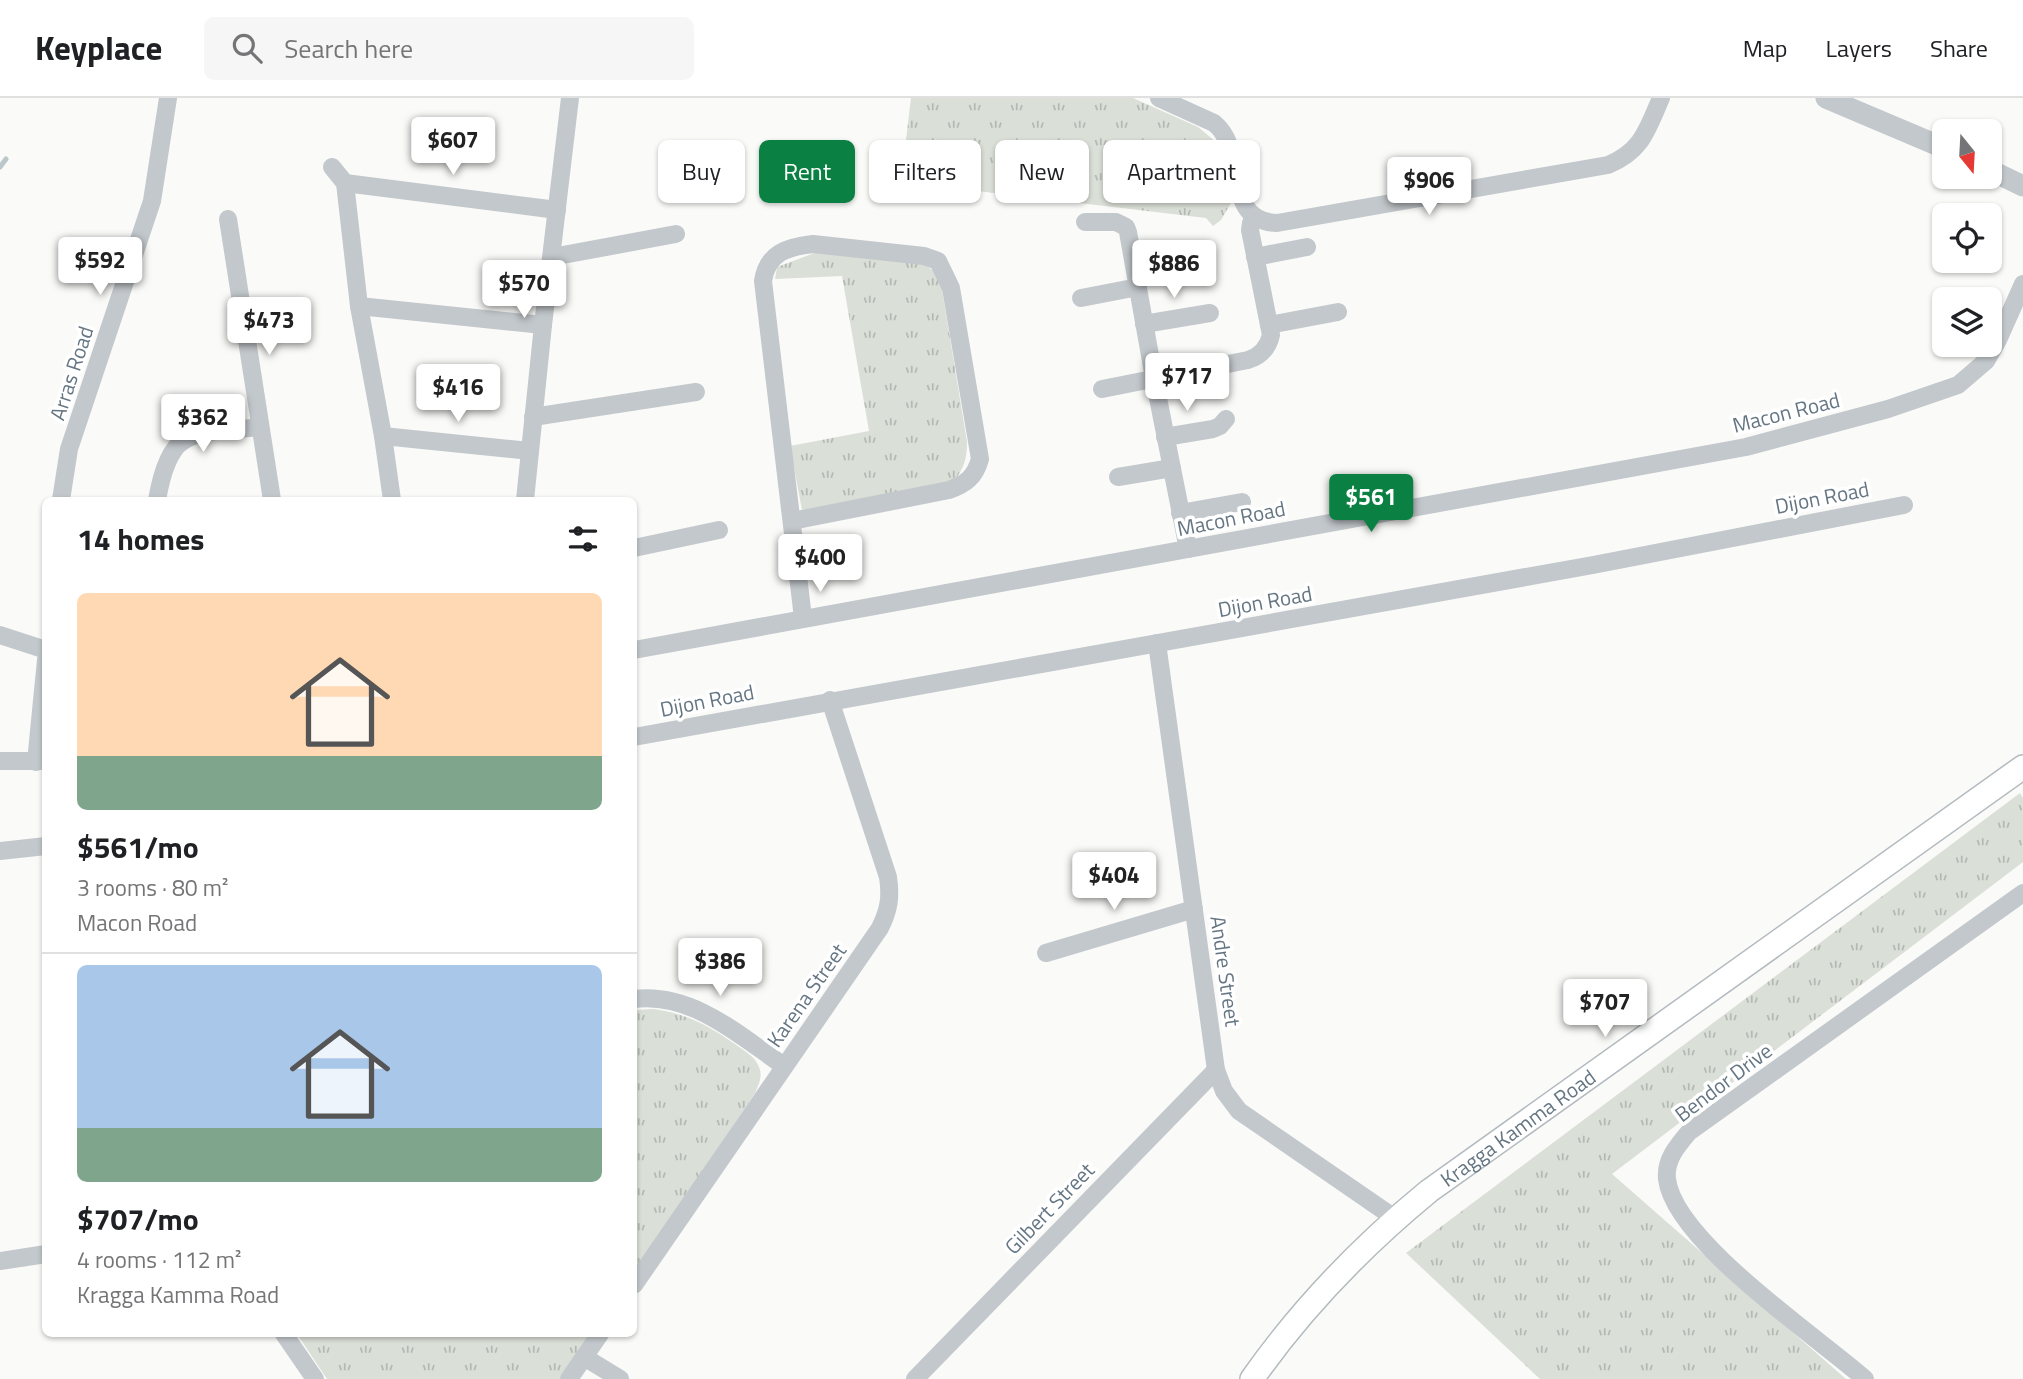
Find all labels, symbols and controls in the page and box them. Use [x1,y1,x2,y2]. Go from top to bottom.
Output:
search box [204,17,694,80]
text: Keyplace [35,23,162,73]
icon: search [228,29,266,67]
text: Search here [284,29,413,68]
text: Map [1743,30,1788,66]
text: Layers [1826,30,1892,66]
text: Share [1930,30,1988,66]
pin: $607 [412,118,494,177]
north arrow [1932,119,2002,189]
map controls [1932,119,2002,357]
text: $607 [427,122,479,157]
chip: Buy [658,140,745,203]
chip: Rent [759,140,855,203]
chip: Filters [869,140,981,203]
chip: New [995,140,1089,203]
chip: Apartment [1103,140,1260,203]
pin: $906 [1388,158,1470,217]
text: $906 [1403,162,1455,197]
button: locate [1932,203,2002,273]
pin: $592 [59,238,141,297]
pin: $886 [1133,240,1215,300]
text: $592 [74,242,126,277]
text: $886 [1148,245,1200,280]
pin: $570 [483,260,565,320]
text: $570 [498,265,550,300]
button: layers [1932,287,2002,357]
pin: $473 [228,298,310,357]
text: $473 [243,302,295,337]
street label: Arras Road [41,322,101,424]
pin: $717 [1146,354,1228,413]
text: $717 [1161,358,1213,393]
pin: $416 [417,364,499,424]
text: $416 [432,369,484,404]
street label: Macon Road [1729,383,1843,441]
pin: $362 [162,394,244,454]
text: $362 [177,399,229,434]
street label: Dijon Road [1772,472,1872,522]
pin: $561 [1330,474,1412,534]
text: $561 [1345,479,1397,514]
street label: Macon Road [1174,492,1288,544]
text: 14 homes [77,516,204,562]
icon: filters [564,520,602,558]
pin: $400 [779,534,861,594]
text: $400 [794,539,846,574]
street label: Dijon Road [1215,577,1315,625]
icon: home [277,639,403,765]
street label: Dijon Road [657,675,757,725]
text: $561/mo [77,824,199,870]
pin: $404 [1073,852,1155,912]
text: $404 [1088,857,1140,892]
text: 3 rooms · 80 m² [77,870,228,905]
text: Macon Road [77,905,197,940]
street label: Andre Street [1202,914,1250,1029]
street label: Karena Street [758,936,854,1054]
pin: $386 [679,939,761,998]
text: $386 [694,943,746,978]
pin: $707 [1564,979,1646,1039]
text: $707 [1579,984,1631,1019]
icon: home [277,1011,403,1137]
street label: Bendor Drive [1668,1035,1778,1129]
street label: Kragga Kamma Road [1433,1061,1602,1194]
street label: Gilbert Street [997,1154,1102,1261]
text: $707/mo [77,1196,199,1242]
text: 4 rooms · 112 m² [77,1242,241,1277]
text: Kragga Kamma Road [77,1277,279,1312]

